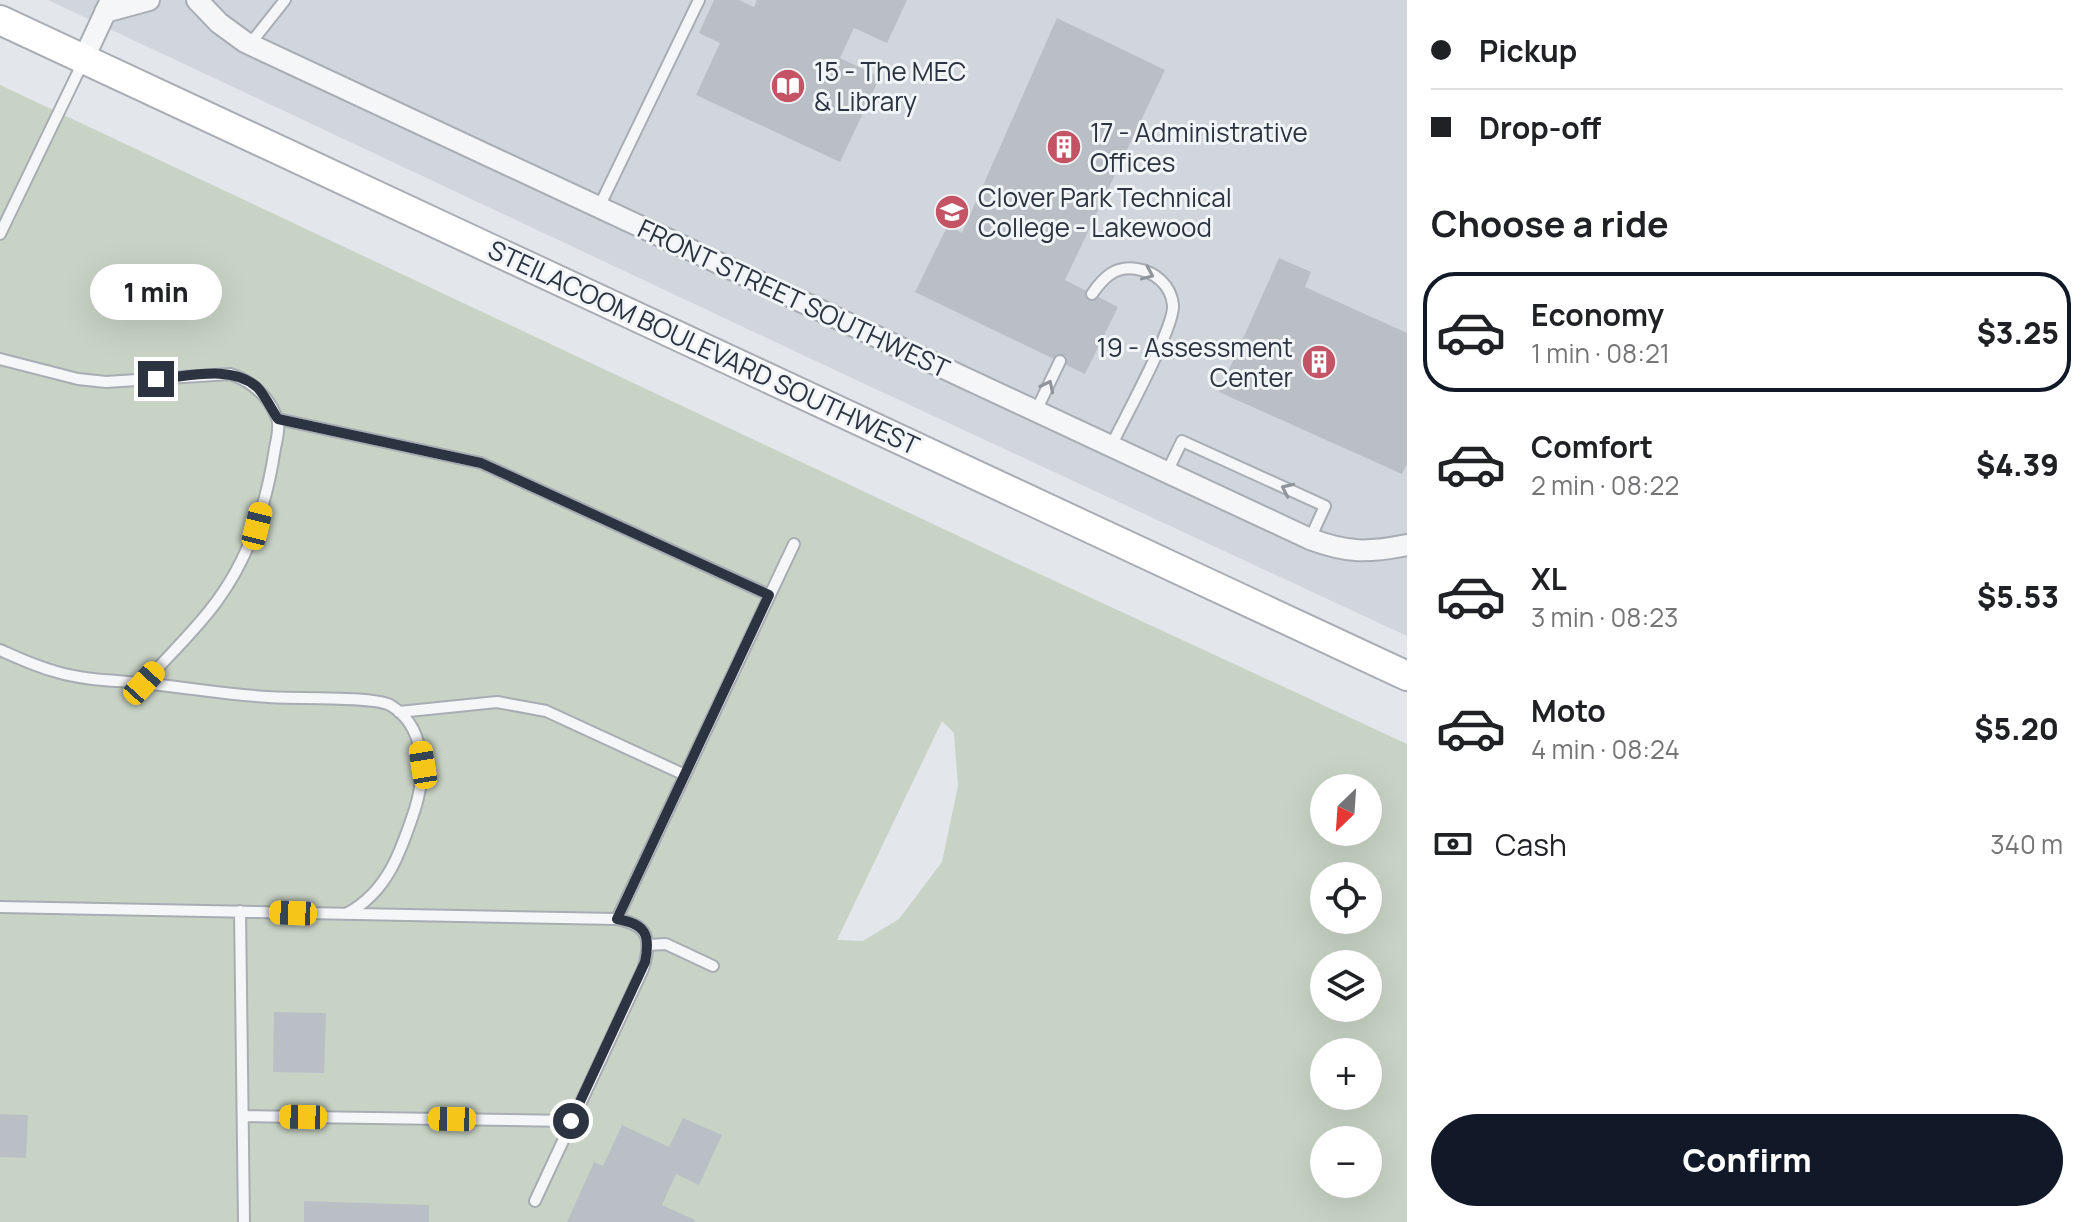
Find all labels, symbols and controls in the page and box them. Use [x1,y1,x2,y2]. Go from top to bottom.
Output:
text: Pickup [1479,30,1577,71]
place label: 15 - The MEC & Library [814,53,966,119]
library icon: 15 - The MEC & Library [769,67,807,105]
text: Drop-off [1479,107,1601,148]
place label: 17 - Administrative Offices [1090,114,1308,180]
building icon: 17 - Administrative Offices [1045,128,1083,166]
place label: Clover Park Technical College - Lakewood [978,179,1232,245]
school or university icon: Clover Park Technical College - Lakewood [933,193,971,231]
text: Choose a ride [1431,199,1669,248]
street label: FRONT STREET SOUTHWEST [632,210,956,386]
street label: STEILACOOM BOULEVARD SOUTHWEST [483,231,926,463]
callout: 1 min [90,263,222,319]
one-way arrow [1139,264,1154,280]
text: 1 min [123,274,189,310]
text: Economy [1531,294,1664,335]
icon: car [1435,296,1507,368]
text: $3.25 [1977,312,2059,353]
place label: 19 - Assessment Center [1097,329,1293,395]
text: 1 min · 08:21 [1531,335,1670,371]
building icon: 19 - Assessment Center [1300,343,1338,381]
route end [138,361,174,397]
one-way arrow [1038,380,1054,395]
text: Comfort [1531,426,1653,467]
icon: car [1435,428,1507,500]
text: $4.39 [1976,444,2059,485]
text: 2 min · 08:22 [1531,467,1679,503]
one-way arrow [1280,482,1295,498]
car [240,500,274,552]
text: XL [1531,558,1567,599]
icon: car [1435,560,1507,632]
text: $5.53 [1977,576,2059,617]
text: 3 min · 08:23 [1531,599,1678,635]
car [119,657,169,709]
text: Moto [1531,690,1606,731]
icon: car [1435,692,1507,764]
text: $5.20 [1974,708,2059,749]
text: 4 min · 08:24 [1531,731,1680,767]
car [407,739,439,791]
north arrow [1310,774,1382,846]
map controls [1310,774,1382,1198]
icon: cash [1431,822,1475,866]
text: Cash [1495,824,1567,865]
text: 340 m [1990,826,2063,862]
button: locate [1310,862,1382,934]
car [269,900,317,926]
button: layers [1310,950,1382,1022]
button: + [1310,1038,1382,1110]
route start [553,1103,589,1139]
car [279,1105,327,1129]
car [428,1107,476,1131]
button: Confirm [1431,1114,2063,1206]
button: − [1310,1126,1382,1198]

